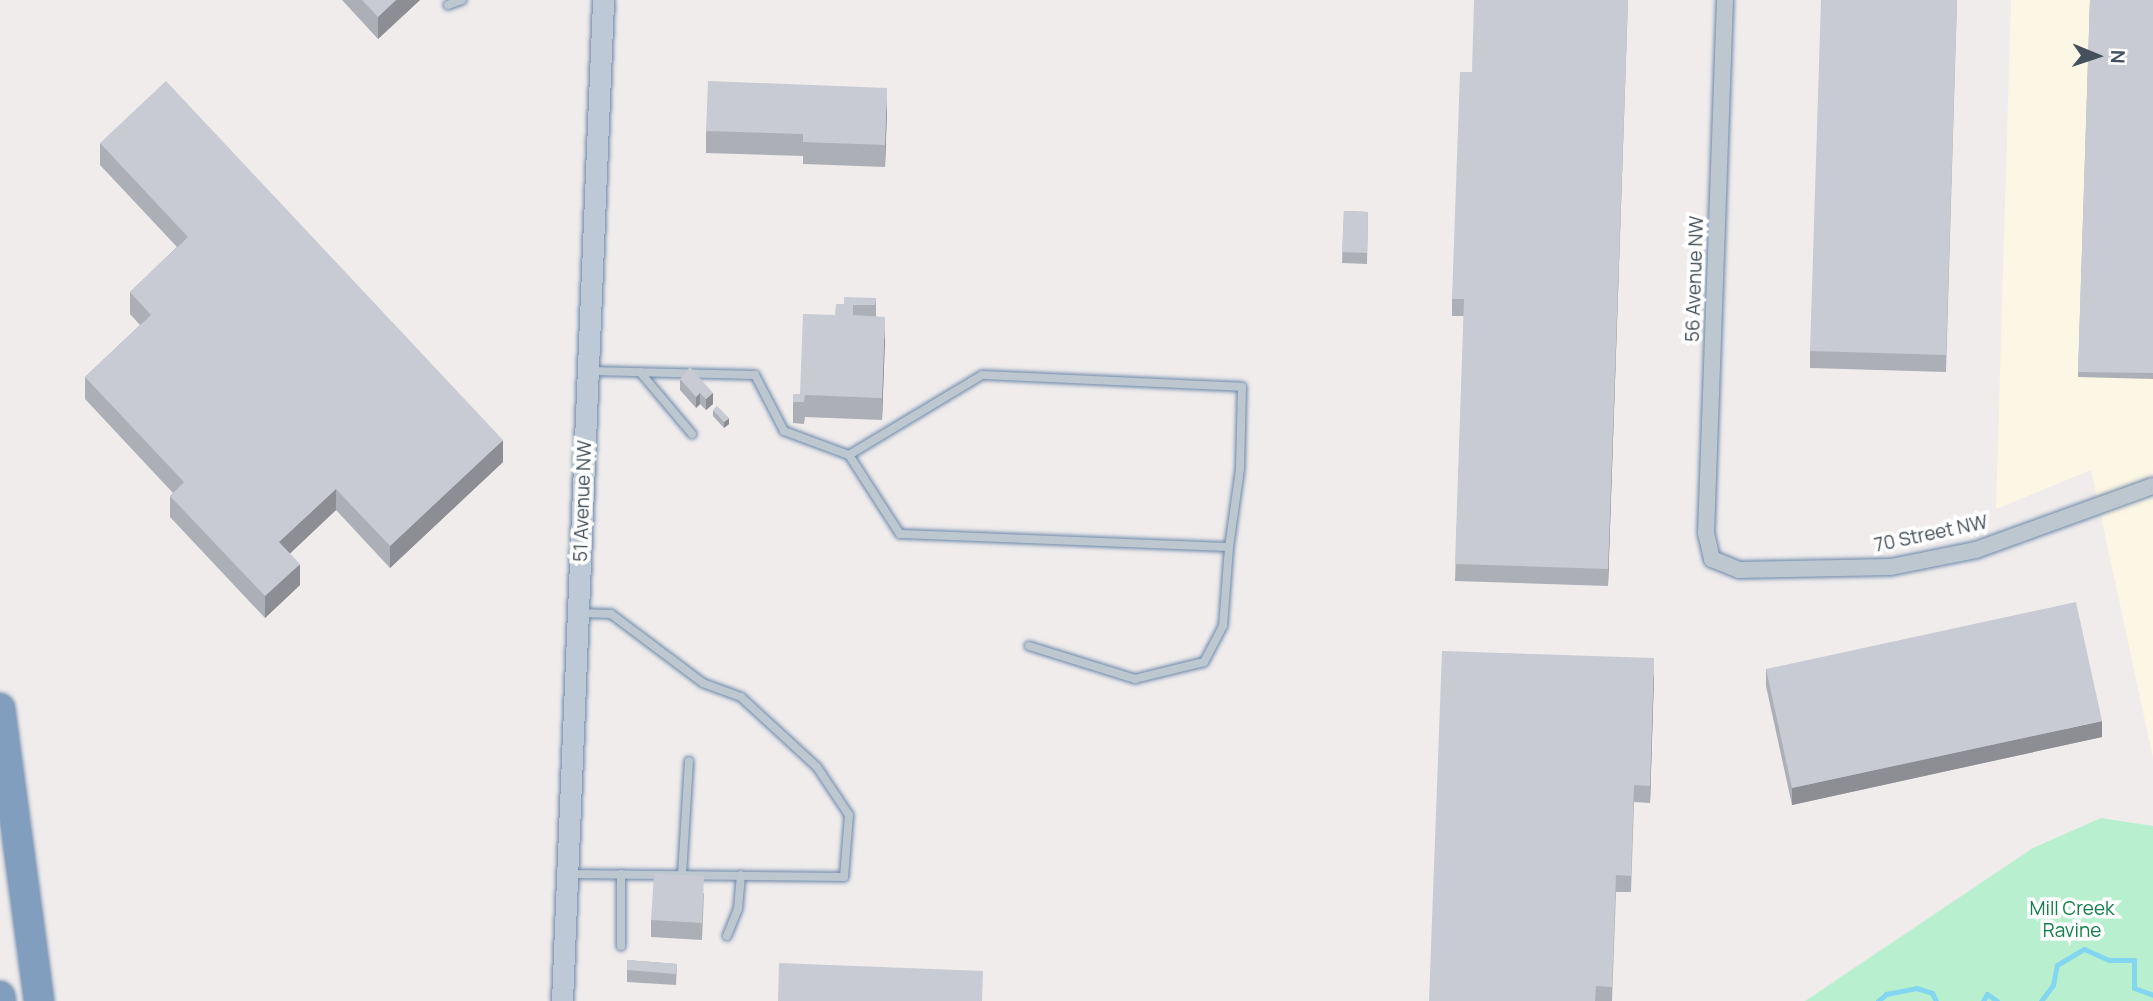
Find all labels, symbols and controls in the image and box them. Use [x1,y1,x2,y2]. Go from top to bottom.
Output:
north arrow [2062,21,2132,91]
text: N [2105,49,2131,64]
street label: 56 Avenue NW [1681,216,1709,342]
street label: 51 Avenue NW [569,440,597,562]
street label: 70 Street NW [1872,511,1990,557]
park label: Mill Creek Ravine [2030,898,2114,942]

